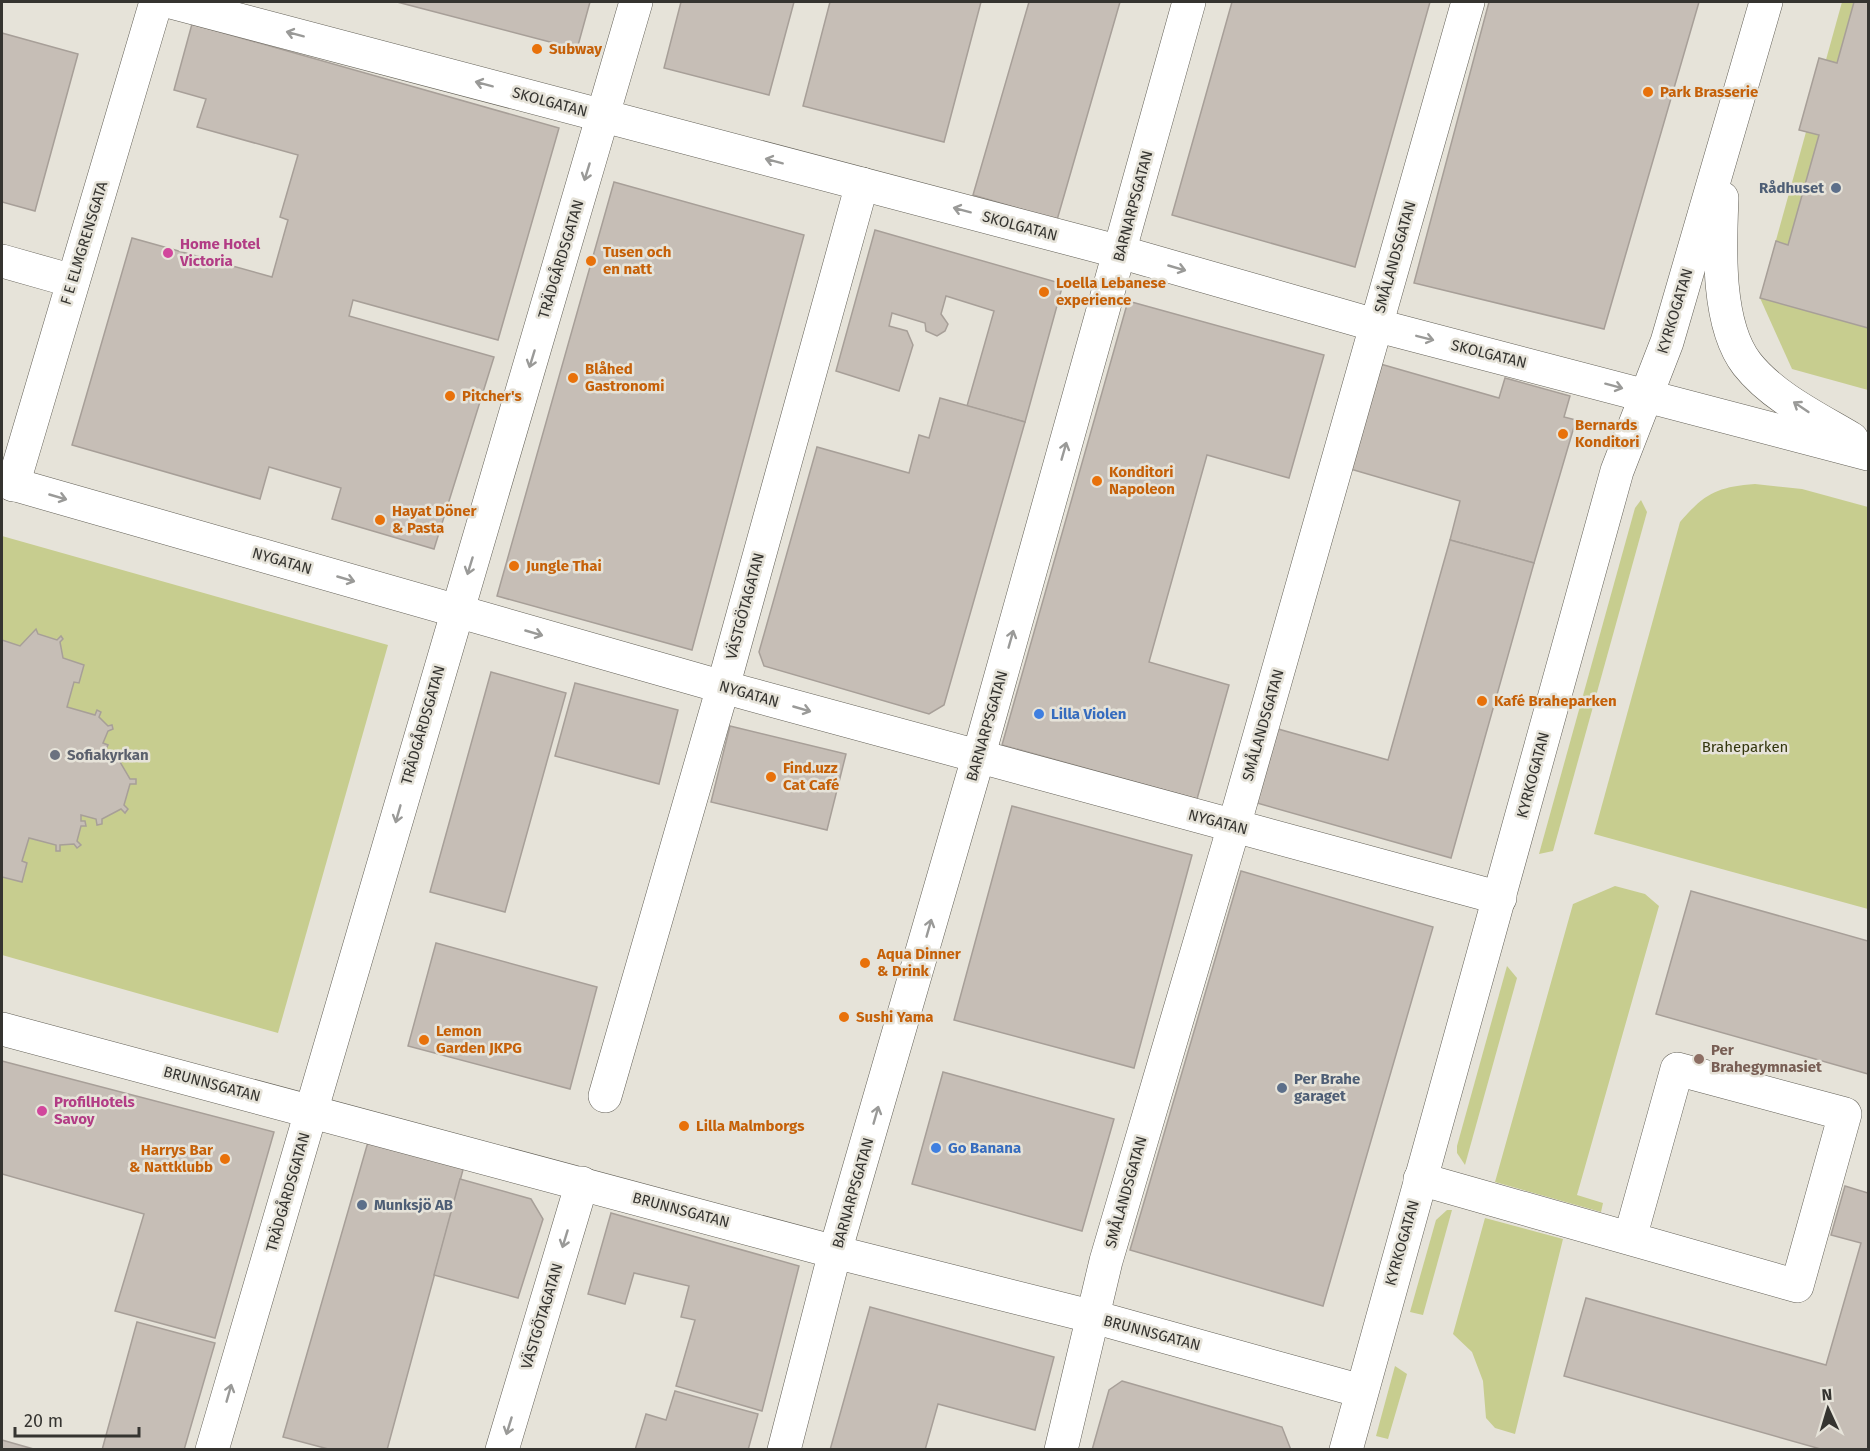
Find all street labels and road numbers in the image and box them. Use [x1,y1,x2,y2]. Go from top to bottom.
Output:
street label: SKOLGATAN [510,83,590,121]
street label: BARNARPSGATAN [1110,148,1156,264]
street label: F E ELMGRENSGATA [57,179,111,307]
street label: TRÄDGÅRDSGATAN [534,197,588,321]
street label: SMÅLANDSGATAN [1370,199,1420,315]
street label: SKOLGATAN [980,207,1060,245]
street label: KYRKOGATAN [1653,266,1697,356]
street label: SKOLGATAN [1449,336,1529,372]
street label: NYGATAN [250,544,314,578]
street label: VÄSTGÖTAGATAN [722,551,768,661]
street label: TRÄDGÅRDSGATAN [397,663,449,787]
street label: SMÅLANDSGATAN [1238,667,1288,783]
street label: BARNARPSGATAN [963,669,1011,783]
street label: NYGATAN [717,677,781,711]
street label: KYRKOGATAN [1513,730,1553,820]
street label: NYGATAN [1186,805,1250,839]
street label: BRUNNSGATAN [161,1062,263,1106]
street label: TRÄDGÅRDSGATAN [262,1130,314,1254]
street label: SMÅLANDSGATAN [1101,1134,1151,1250]
street label: BARNARPSGATAN [829,1136,877,1250]
street label: BRUNNSGATAN [630,1188,732,1232]
street label: KYRKOGATAN [1381,1198,1423,1288]
street label: VÄSTGÖTAGATAN [517,1261,567,1371]
street label: BRUNNSGATAN [1101,1311,1203,1355]

